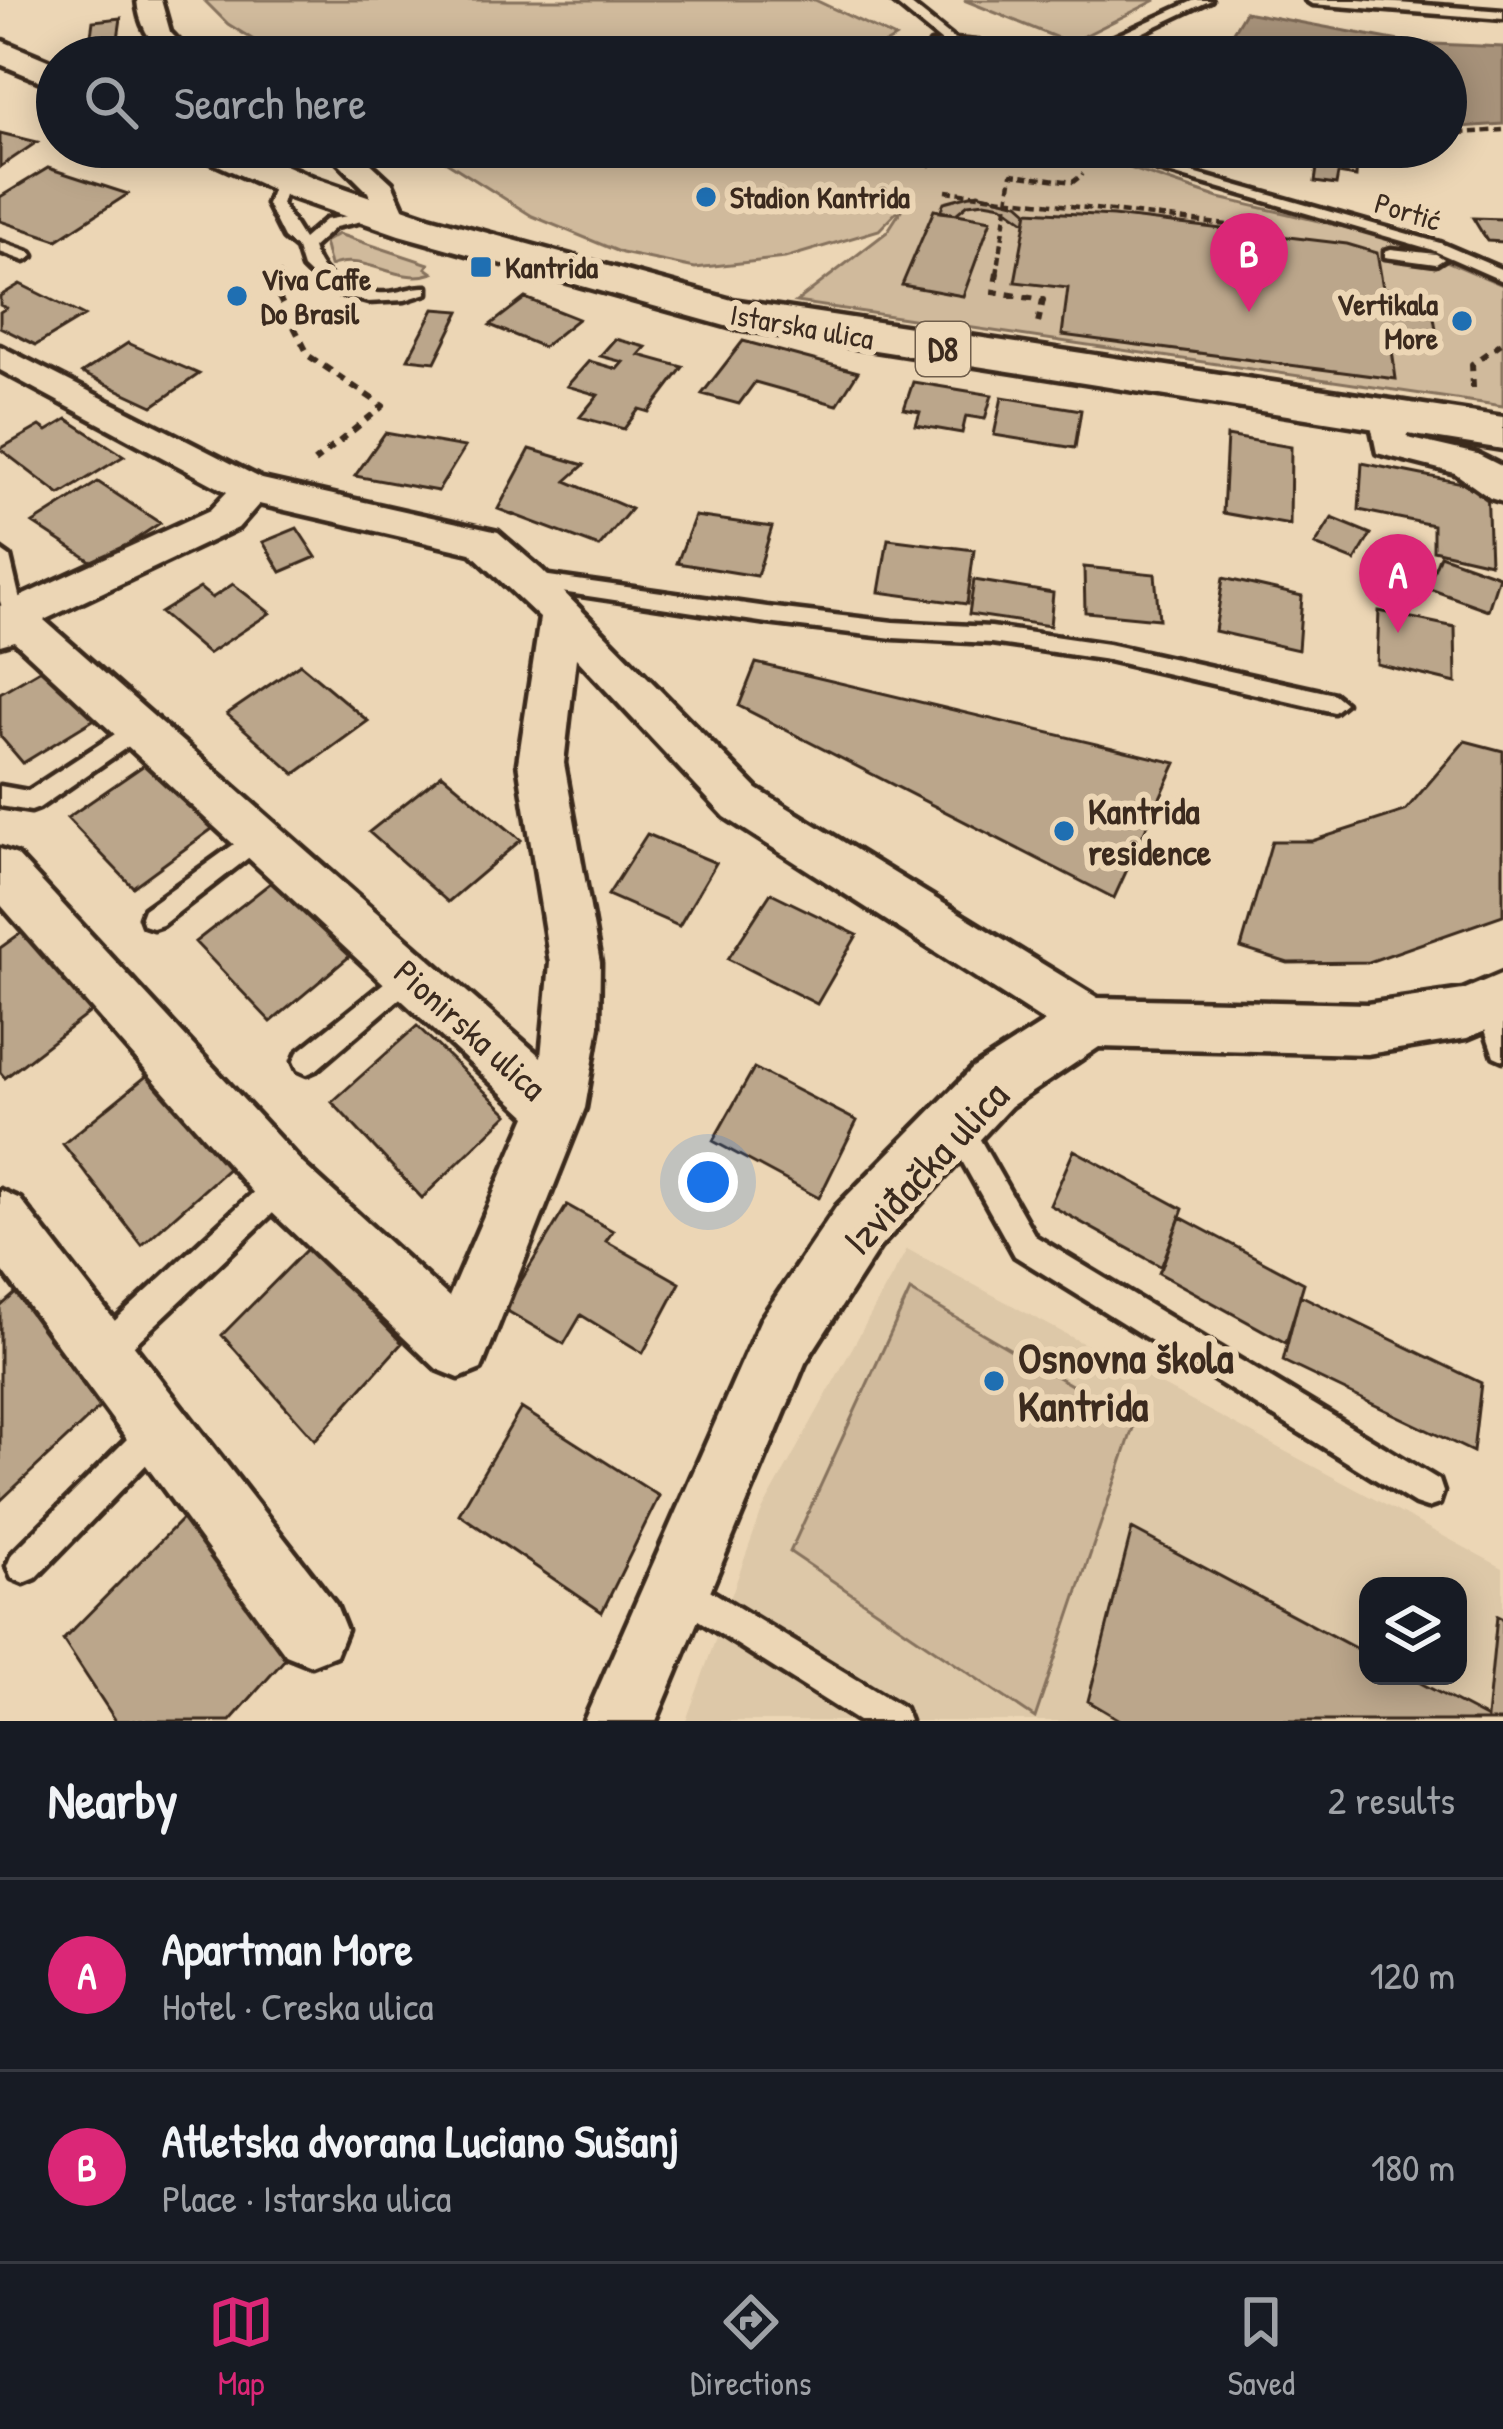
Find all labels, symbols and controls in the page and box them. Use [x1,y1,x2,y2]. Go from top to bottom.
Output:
search box [36,36,1467,168]
icon: search [78,69,144,135]
text: Search here [174,72,366,133]
place label: Stadion Kantrida [730,177,910,217]
street label: Portić [1370,182,1446,240]
marker: Stadion Kantrida [693,184,719,210]
pin: B [1210,213,1288,312]
place label: Kantrida [505,247,598,287]
marker: Kantrida [468,254,494,280]
place label: Viva Caffe Do Brasil [261,259,371,333]
marker: Viva Caffe Do Brasil [224,283,250,309]
place label: Vertikala More [1337,284,1438,358]
street label: Istarska ulica [727,294,877,358]
marker: Vertikala More [1449,308,1475,334]
road number: D8 [916,322,970,376]
pin: A [1359,534,1437,633]
place label: Kantrida residence [1088,786,1212,876]
marker: Kantrida residence [1051,818,1077,844]
street label: Pionirska ulica [384,947,558,1111]
street label: Izviđačka ulica [829,1067,1021,1267]
your location [678,1152,738,1212]
place label: Osnovna škola Kantrida [1018,1329,1234,1434]
marker: Osnovna škola Kantrida [981,1368,1007,1394]
map controls [1359,1577,1467,1685]
button: layers [1359,1577,1467,1685]
text: Nearby [48,1765,178,1834]
text: 2 results [1328,1773,1455,1826]
text: Apartman More [162,1918,413,1979]
text: A [77,1948,97,2001]
text: 120 m [1370,1948,1455,2001]
text: Hotel · Creska ulica [162,1979,434,2032]
text: Atletska dvorana Luciano Sušanj [162,2110,679,2171]
text: B [77,2140,97,2193]
text: 180 m [1371,2140,1455,2193]
text: Place · Istarska ulica [162,2171,451,2224]
tab: Map [208,2289,274,2405]
tab: Directions [690,2289,812,2405]
tab: Saved [1228,2289,1295,2405]

